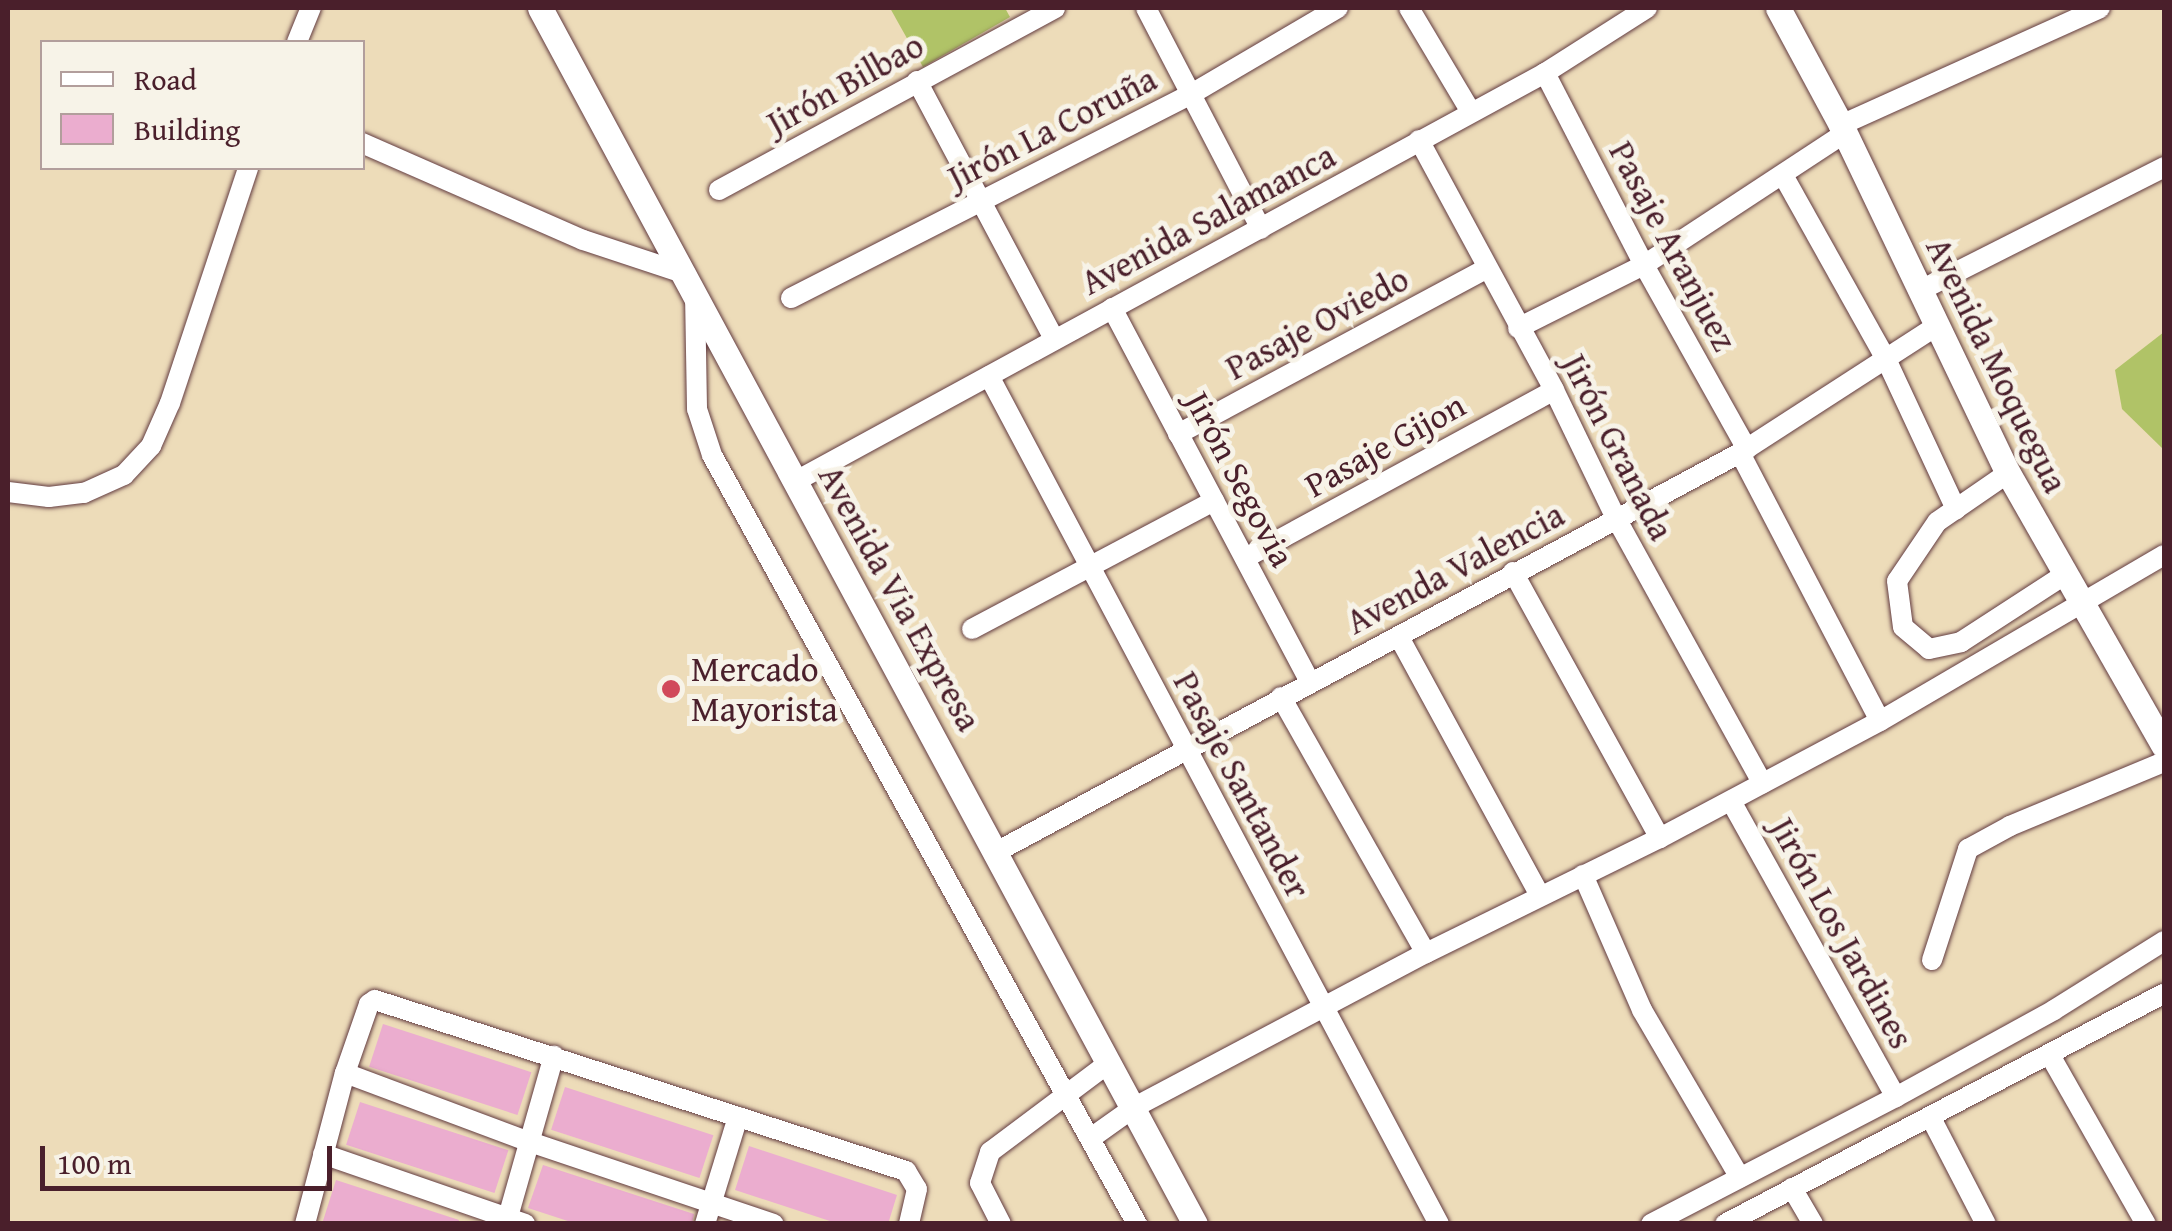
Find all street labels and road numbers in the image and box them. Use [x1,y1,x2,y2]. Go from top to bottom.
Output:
street label: Jirón Bilbao [759,24,931,144]
street label: Jirón La Coruña [941,57,1163,199]
street label: Avenida Salamanca [1074,134,1342,304]
street label: Pasaje Aranjuez [1600,134,1746,358]
street label: Avenida Moquegua [1917,231,2077,499]
street label: Pasaje Oviedo [1218,257,1416,389]
street label: Jirón Granada [1553,347,1683,547]
street label: Jirón Segovia [1176,384,1304,574]
street label: Pasaje Gijon [1298,384,1472,506]
street label: Avenida Via Expresa [810,458,990,738]
street label: Avenda Valencia [1339,493,1571,643]
street label: Pasaje Santander [1165,664,1319,906]
street label: Jirón Los Jardines [1761,810,1923,1056]

